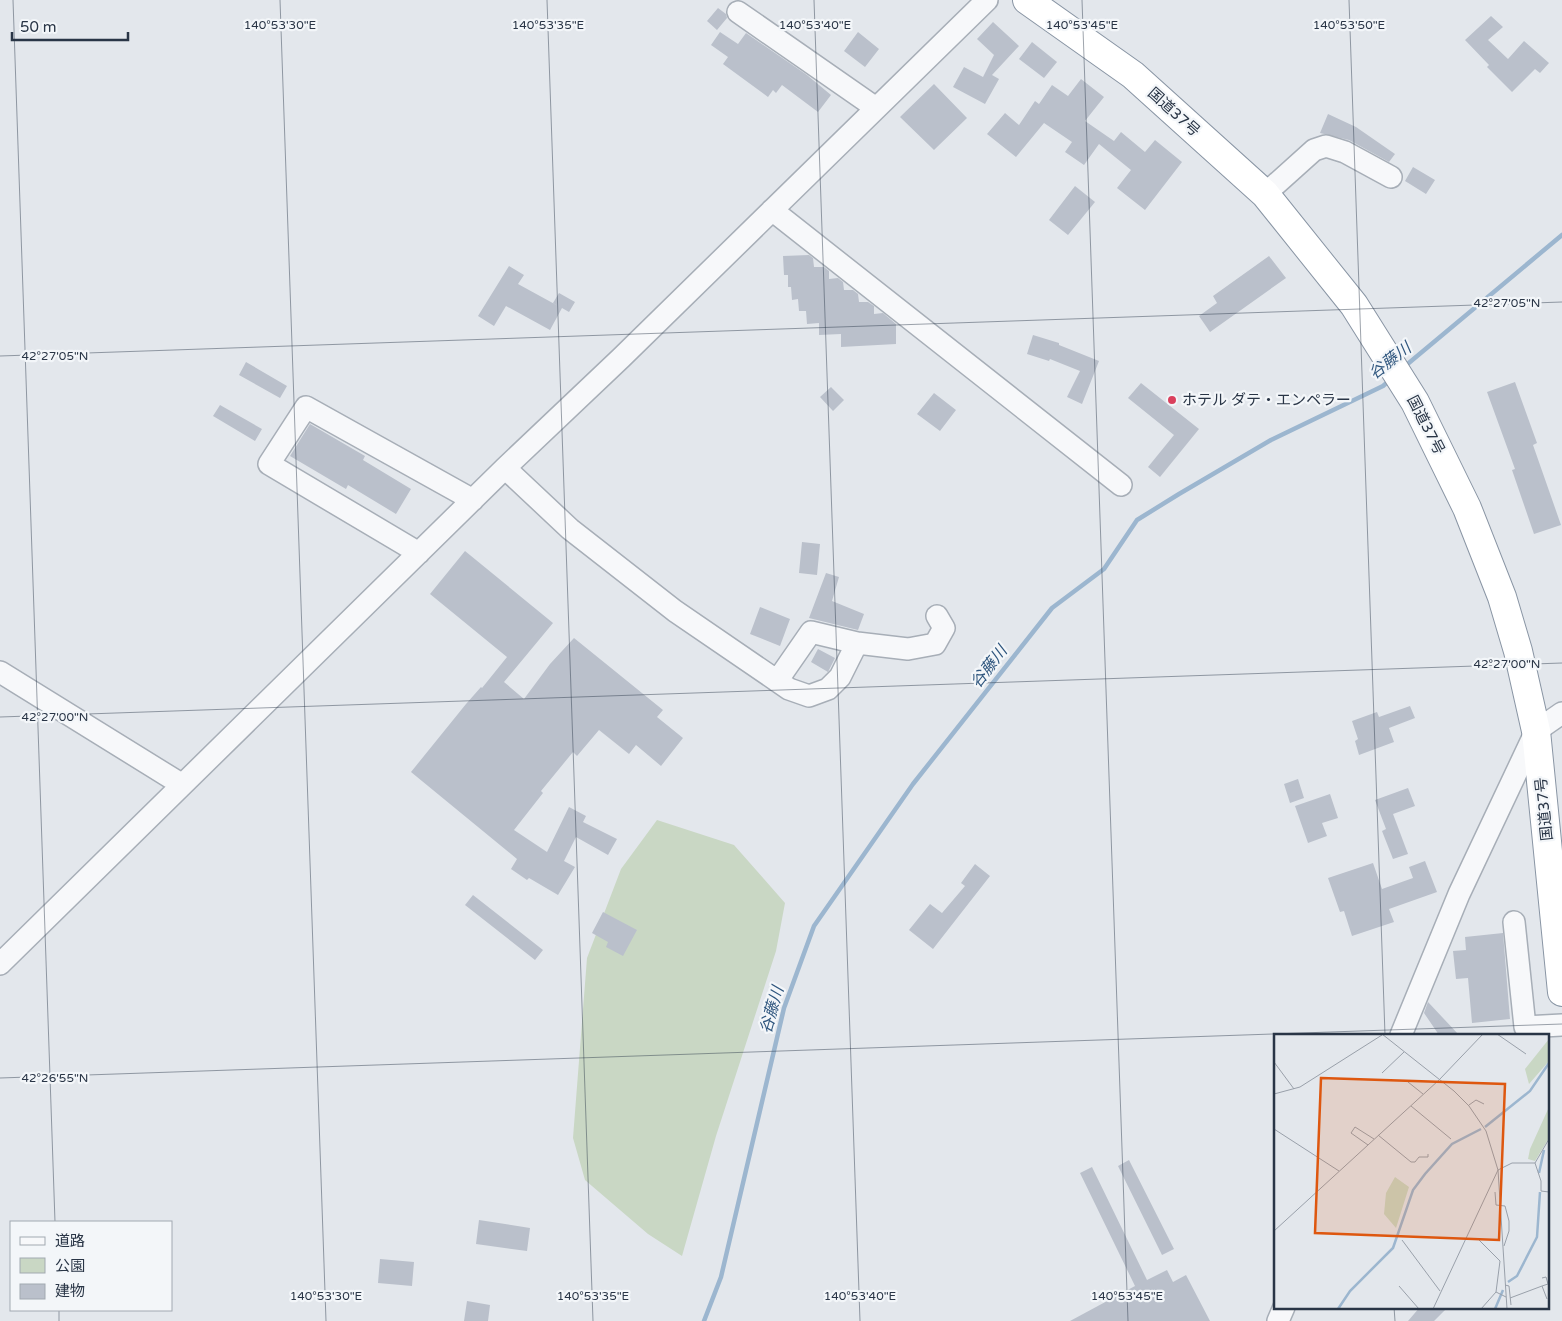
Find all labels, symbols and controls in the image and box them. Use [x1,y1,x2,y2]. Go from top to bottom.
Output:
scale bar [12,10,129,42]
text: 50 m [20,18,57,36]
text: 140°53'30"E [244,18,317,32]
text: 140°53'35"E [512,18,585,32]
text: 140°53'40"E [779,18,852,32]
text: 140°53'45"E [1046,18,1119,32]
text: 140°53'50"E [1313,18,1386,32]
street label: 国道37号 [1144,84,1204,140]
text: 42°27'05"N [1474,296,1541,310]
water label: 谷藤川 [1365,337,1417,384]
text: 42°27'05"N [22,349,89,363]
place label: ホテル ダテ・エンペラー [1182,391,1351,409]
street label: 国道37号 [1403,392,1449,458]
marker: ホテル ダテ・エンペラー [1166,394,1178,406]
water label: 谷藤川 [966,640,1013,692]
text: 42°27'00"N [1474,657,1541,671]
text: 42°27'00"N [22,710,89,724]
street label: 国道37号 [1532,776,1556,842]
water label: 谷藤川 [756,982,789,1036]
inset map [1274,1034,1550,1308]
text: 42°26'55"N [22,1071,89,1085]
legend [10,1221,172,1311]
text: 道路 [55,1232,85,1250]
text: 公園 [55,1257,85,1275]
text: 建物 [55,1282,85,1300]
text: 140°53'30"E [290,1289,363,1303]
text: 140°53'35"E [557,1289,630,1303]
text: 140°53'40"E [824,1289,897,1303]
text: 140°53'45"E [1091,1289,1164,1303]

